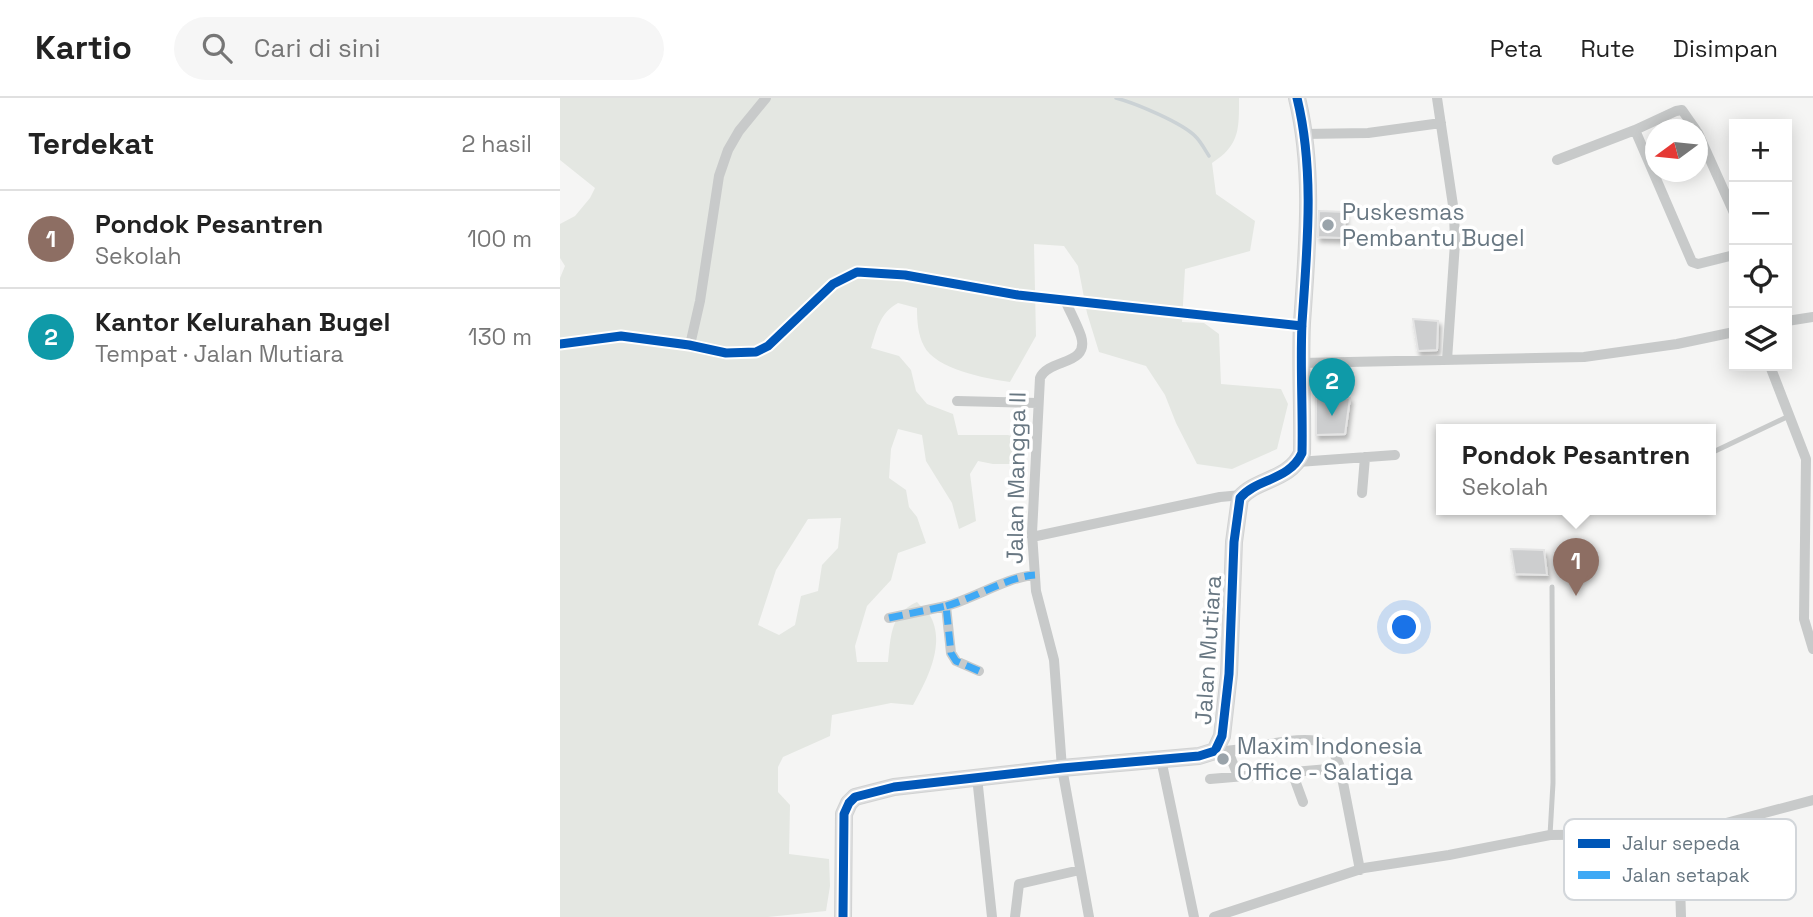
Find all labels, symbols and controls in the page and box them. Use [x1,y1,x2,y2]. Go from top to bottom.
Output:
search box [174,17,664,80]
text: Kartio [35,27,132,69]
icon: search [198,29,236,67]
text: Cari di sini [254,31,381,65]
text: Peta [1490,33,1542,64]
text: Rute [1580,33,1635,64]
text: Disimpan [1673,33,1778,64]
north arrow [1645,119,1708,182]
map controls [1729,119,1792,371]
button: + [1729,119,1792,182]
text: Terdekat [28,124,154,163]
text: 2 hasil [462,129,532,159]
button: − [1729,182,1792,245]
place label: Puskesmas Pembantu Bugel [1342,197,1525,253]
text: Pondok Pesantren [95,207,323,241]
marker: Puskesmas Pembantu Bugel [1320,217,1336,233]
text: 1 [46,224,56,254]
text: 100 m [467,224,532,254]
text: Sekolah [95,241,182,271]
button: locate [1729,245,1792,308]
text: Kantor Kelurahan Bugel [95,305,390,339]
button: layers [1729,308,1792,371]
text: 2 [44,322,58,352]
text: 130 m [468,322,532,352]
text: Tempat · Jalan Mutiara [95,339,344,369]
pin: 2 [1309,358,1355,416]
street label: Jalan Mangga II [999,392,1033,564]
popup [1436,424,1716,515]
text: Pondok Pesantren [1462,438,1690,472]
text: Sekolah [1462,472,1548,502]
pin: 1 [1553,538,1599,596]
street label: Jalan Mutiara [1188,574,1228,726]
your location [1387,610,1421,644]
place label: Maxim Indonesia Office - Salatiga [1237,731,1423,787]
marker: Maxim Indonesia Office - Salatiga [1215,751,1231,767]
legend [1564,819,1796,900]
text: Jalur sepeda [1622,831,1740,856]
text: Jalan setapak [1622,863,1750,888]

